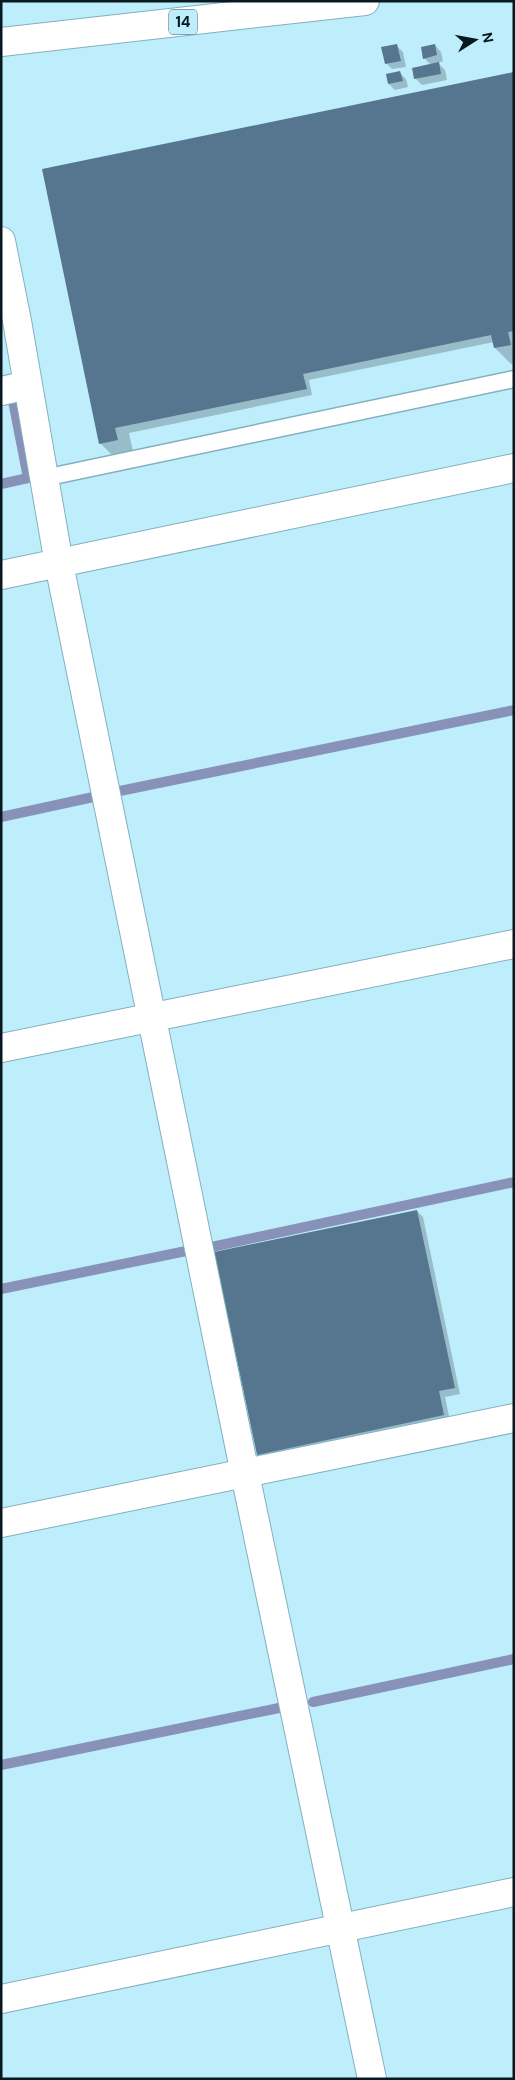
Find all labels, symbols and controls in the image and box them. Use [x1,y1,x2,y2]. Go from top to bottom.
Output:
road number: 14 [169,10,197,34]
north arrow [450,15,500,65]
text: N [478,31,498,44]

